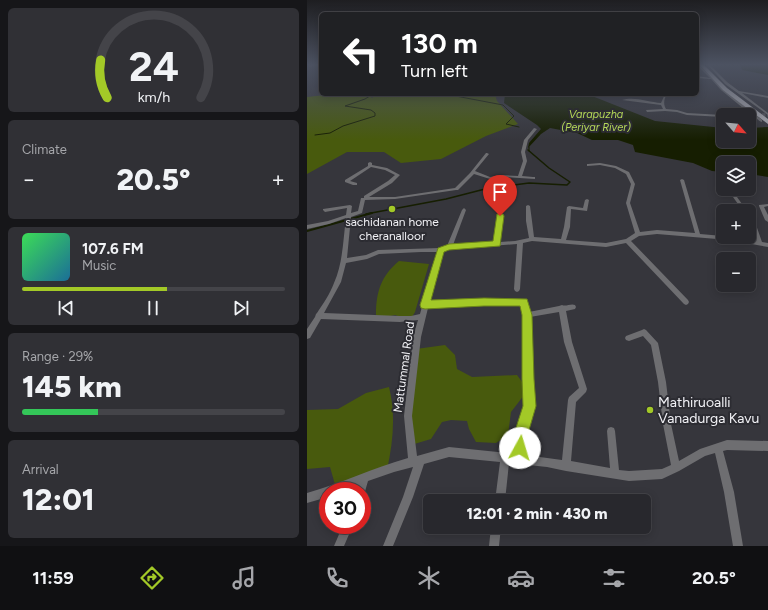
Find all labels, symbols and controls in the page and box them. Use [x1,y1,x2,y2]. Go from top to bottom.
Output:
text: 130 m [401,26,478,60]
icon: left [335,28,387,80]
text: 24 [128,41,179,91]
text: Turn left [401,60,468,82]
text: km/h [137,88,170,106]
water label: Varapuzha (Periyar River) [561,108,631,134]
north arrow [716,108,756,148]
map controls [716,108,756,292]
text: Climate [22,142,67,157]
button: layers [716,156,756,196]
text: 20.5° [116,161,191,198]
text: − [22,166,36,193]
text: + [271,166,285,193]
pin [483,175,517,216]
icon: arrive [489,181,511,203]
marker: sachidanan home cheranalloor [387,204,397,214]
button: + [716,204,756,244]
place label: sachidanan home cheranalloor [345,215,439,243]
text: 107.6 FM [82,240,144,258]
button: − [716,252,756,292]
text: Music [82,258,116,273]
icon: previous [55,297,77,319]
icon: pause [142,297,164,319]
icon: next [230,297,252,319]
street label: Mattummal Road [391,321,417,413]
text: Range · 29% [22,349,93,364]
text: 145 km [22,368,122,405]
place label: Mathiruoalli Vanadurga Kavu [658,394,759,427]
marker: Mathiruoalli Vanadurga Kavu [645,405,655,415]
position arrow [499,427,541,469]
text: Arrival [22,462,59,477]
text: 12:01 [22,481,94,518]
speed limit sign: 30 [319,482,371,534]
text: 12:01 · 2 min · 430 m [467,505,607,523]
icon: directions [138,564,166,592]
icon: music [230,564,258,592]
icon: phone [323,564,351,592]
icon: climate [415,564,443,592]
icon: car [507,564,535,592]
icon: filters [600,564,628,592]
text: 11:59 [32,567,74,589]
text: 20.5° [692,567,736,589]

